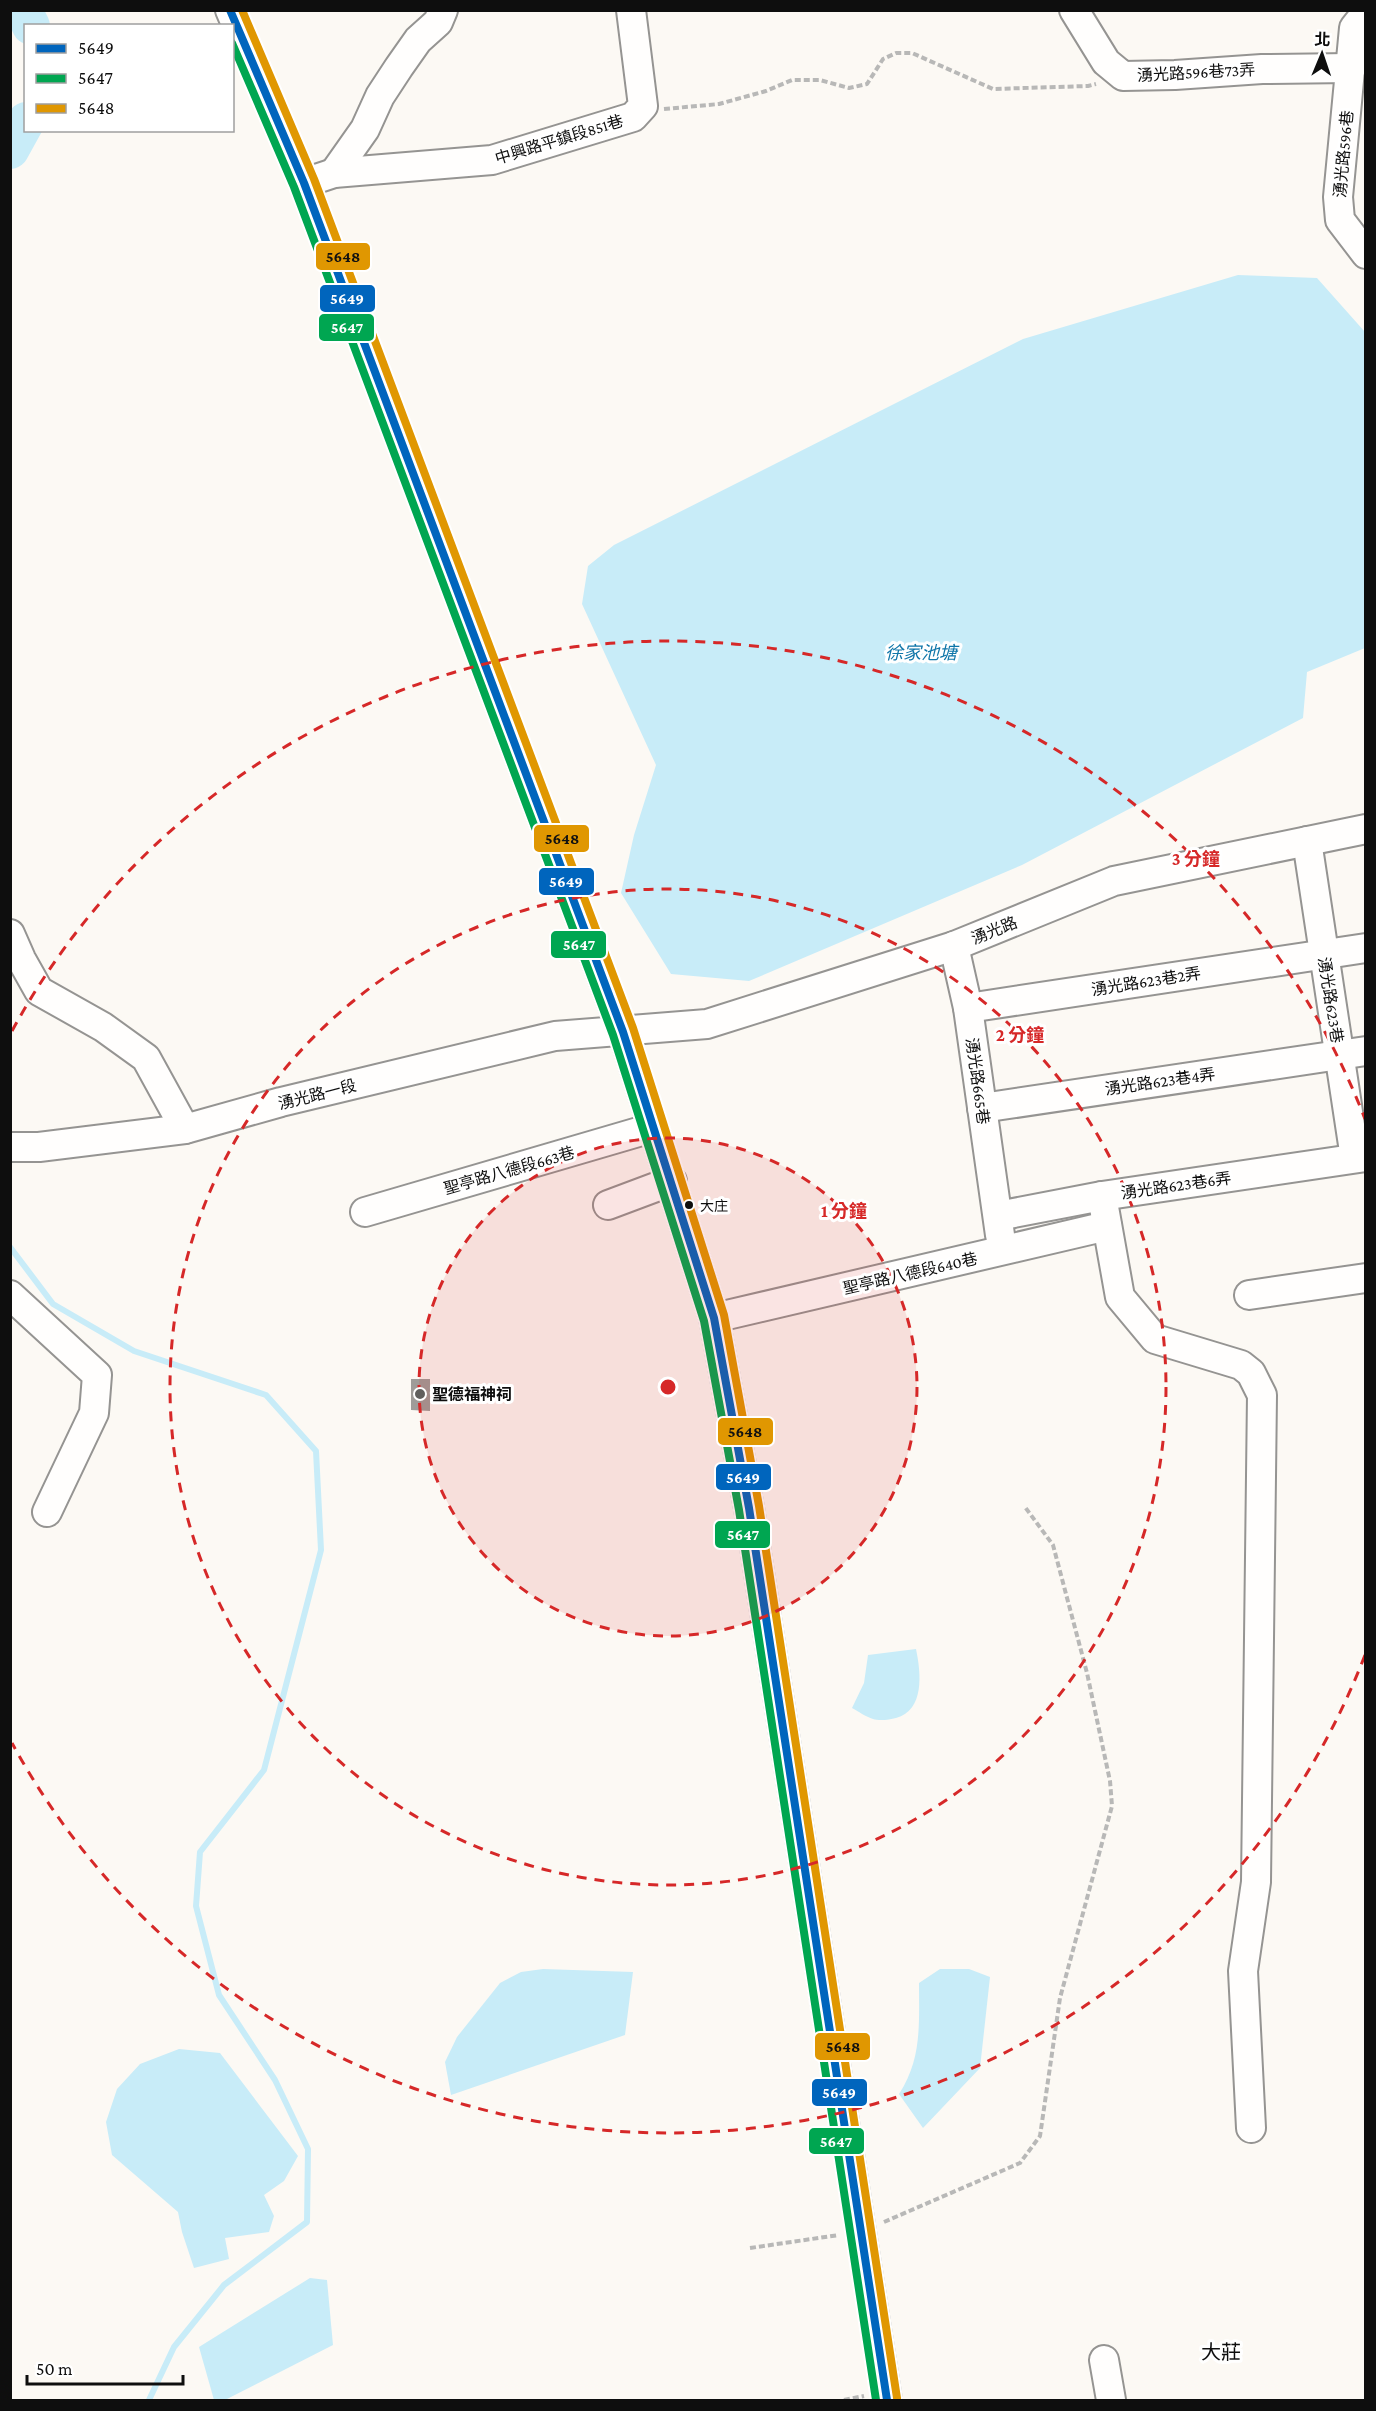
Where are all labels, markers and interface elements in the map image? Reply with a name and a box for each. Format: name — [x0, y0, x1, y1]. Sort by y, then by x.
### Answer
legend — [24, 24, 234, 132]
north arrow — [1292, 24, 1352, 84]
text: 北 — [1314, 31, 1331, 48]
text: 5649 — [78, 38, 114, 58]
street label: 湧光路596巷73弄 — [1136, 61, 1256, 84]
text: 5647 — [78, 68, 113, 88]
text: 5648 — [78, 98, 115, 118]
street label: 湧光路596巷 — [1331, 110, 1356, 198]
street label: 中興路平鎮段851巷 — [493, 112, 625, 167]
line badge: 5648 — [315, 242, 371, 271]
text: 5648 — [326, 248, 360, 265]
line badge: 5649 — [319, 284, 376, 313]
text: 5649 — [330, 290, 364, 307]
line badge: 5647 — [318, 313, 375, 342]
text: 5647 — [331, 319, 364, 336]
water label: 徐家池塘 — [885, 643, 960, 663]
line badge: 5648 — [533, 824, 590, 853]
text: 5648 — [545, 830, 579, 847]
text: 3 分鐘 — [1172, 849, 1220, 869]
line badge: 5649 — [538, 867, 595, 896]
text: 5649 — [549, 873, 583, 890]
street label: 湧光路 — [969, 914, 1020, 947]
line badge: 5647 — [550, 930, 607, 959]
text: 5647 — [563, 936, 596, 953]
street label: 湧光路623巷 — [1315, 956, 1346, 1044]
street label: 湧光路623巷2弄 — [1090, 964, 1202, 999]
text: 2 分鐘 — [996, 1025, 1044, 1045]
street label: 湧光路665巷 — [963, 1037, 992, 1126]
street label: 湧光路623巷4弄 — [1104, 1065, 1216, 1098]
street label: 湧光路一段 — [276, 1077, 358, 1112]
street label: 聖亭路八德段663巷 — [442, 1144, 577, 1197]
street label: 湧光路623巷6弄 — [1120, 1169, 1232, 1202]
place label: 大庄 — [700, 1198, 728, 1214]
marker: 大庄 — [683, 1199, 695, 1211]
text: 1 分鐘 — [821, 1201, 867, 1221]
street label: 聖亭路八德段640巷 — [841, 1250, 979, 1297]
centre of rings — [658, 1377, 678, 1397]
place label: 聖德福神祠 — [432, 1385, 512, 1403]
marker: 聖德福神祠 — [413, 1387, 427, 1401]
line badge: 5648 — [717, 1417, 774, 1446]
text: 5648 — [728, 1423, 762, 1440]
line badge: 5649 — [715, 1463, 772, 1491]
text: 5649 — [726, 1469, 760, 1486]
line badge: 5647 — [714, 1520, 771, 1549]
text: 5647 — [727, 1526, 760, 1543]
line badge: 5648 — [814, 2032, 871, 2061]
text: 5648 — [826, 2038, 860, 2055]
line badge: 5649 — [811, 2078, 868, 2107]
text: 5649 — [822, 2084, 856, 2101]
line badge: 5647 — [808, 2127, 865, 2155]
text: 5647 — [820, 2133, 853, 2150]
district label: 大莊 — [1201, 2341, 1241, 2363]
scale bar — [27, 2348, 183, 2386]
text: 50 m — [36, 2359, 73, 2379]

